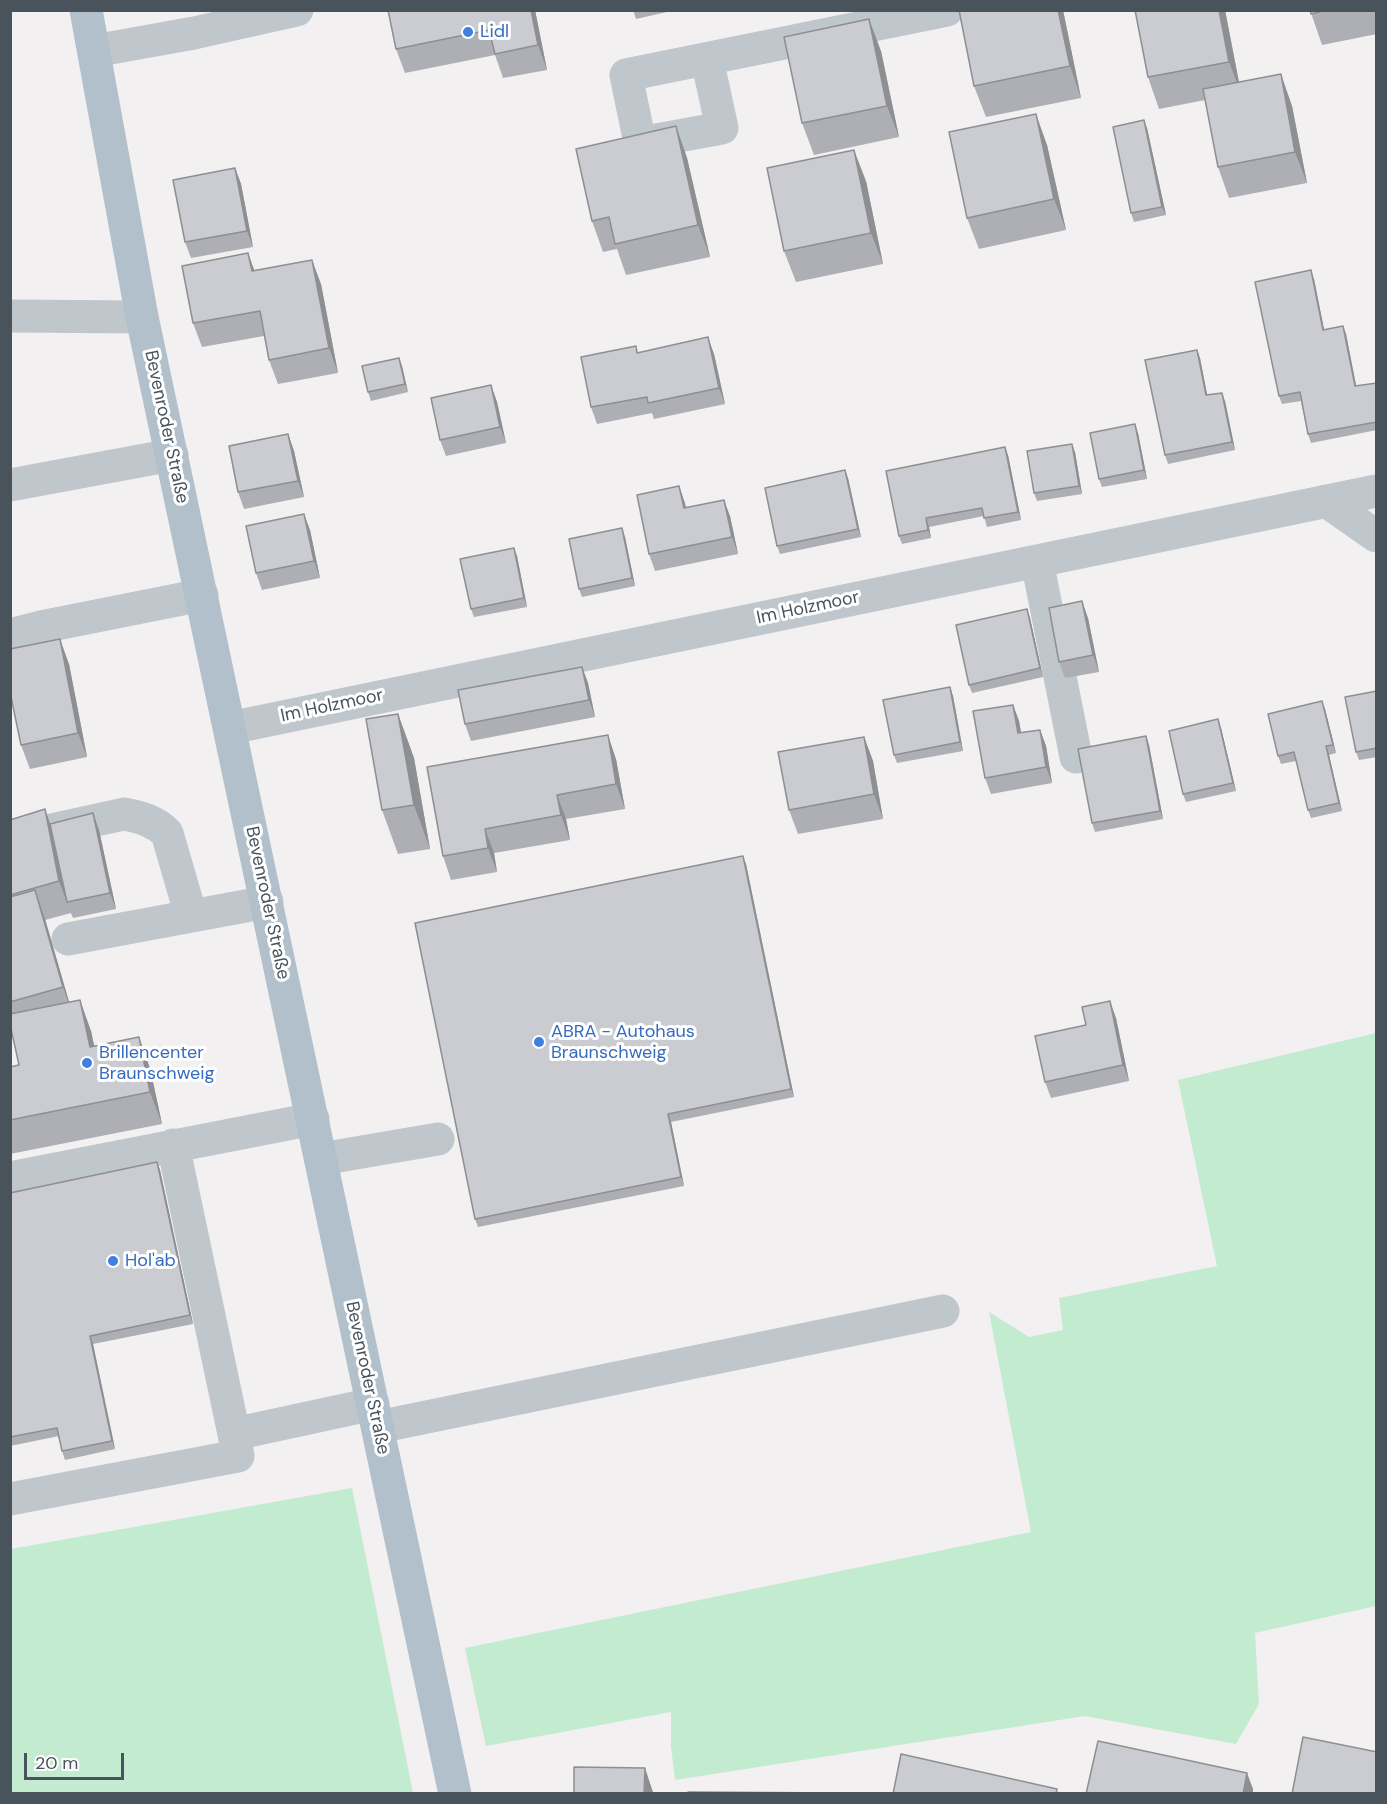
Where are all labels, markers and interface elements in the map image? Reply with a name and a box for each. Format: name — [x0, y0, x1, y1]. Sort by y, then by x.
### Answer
place label: Lidl — [480, 21, 509, 43]
marker: Lidl — [461, 25, 475, 39]
street label: Bevenroder Straße — [139, 348, 193, 506]
street label: Im Holzmoor — [755, 587, 861, 629]
street label: Im Holzmoor — [279, 685, 385, 727]
street label: Bevenroder Straße — [240, 824, 294, 982]
place label: ABRA - Autohaus Braunschweig — [551, 1021, 695, 1064]
marker: ABRA - Autohaus Braunschweig — [532, 1035, 546, 1049]
place label: Brillencenter Braunschweig — [99, 1042, 215, 1084]
marker: Brillencenter Braunschweig — [80, 1056, 94, 1070]
place label: Hol'ab — [125, 1250, 176, 1272]
marker: Hol'ab — [106, 1254, 120, 1268]
street label: Bevenroder Straße — [340, 1299, 394, 1457]
scale bar — [27, 1741, 128, 1779]
text: 20 m — [35, 1751, 78, 1775]

